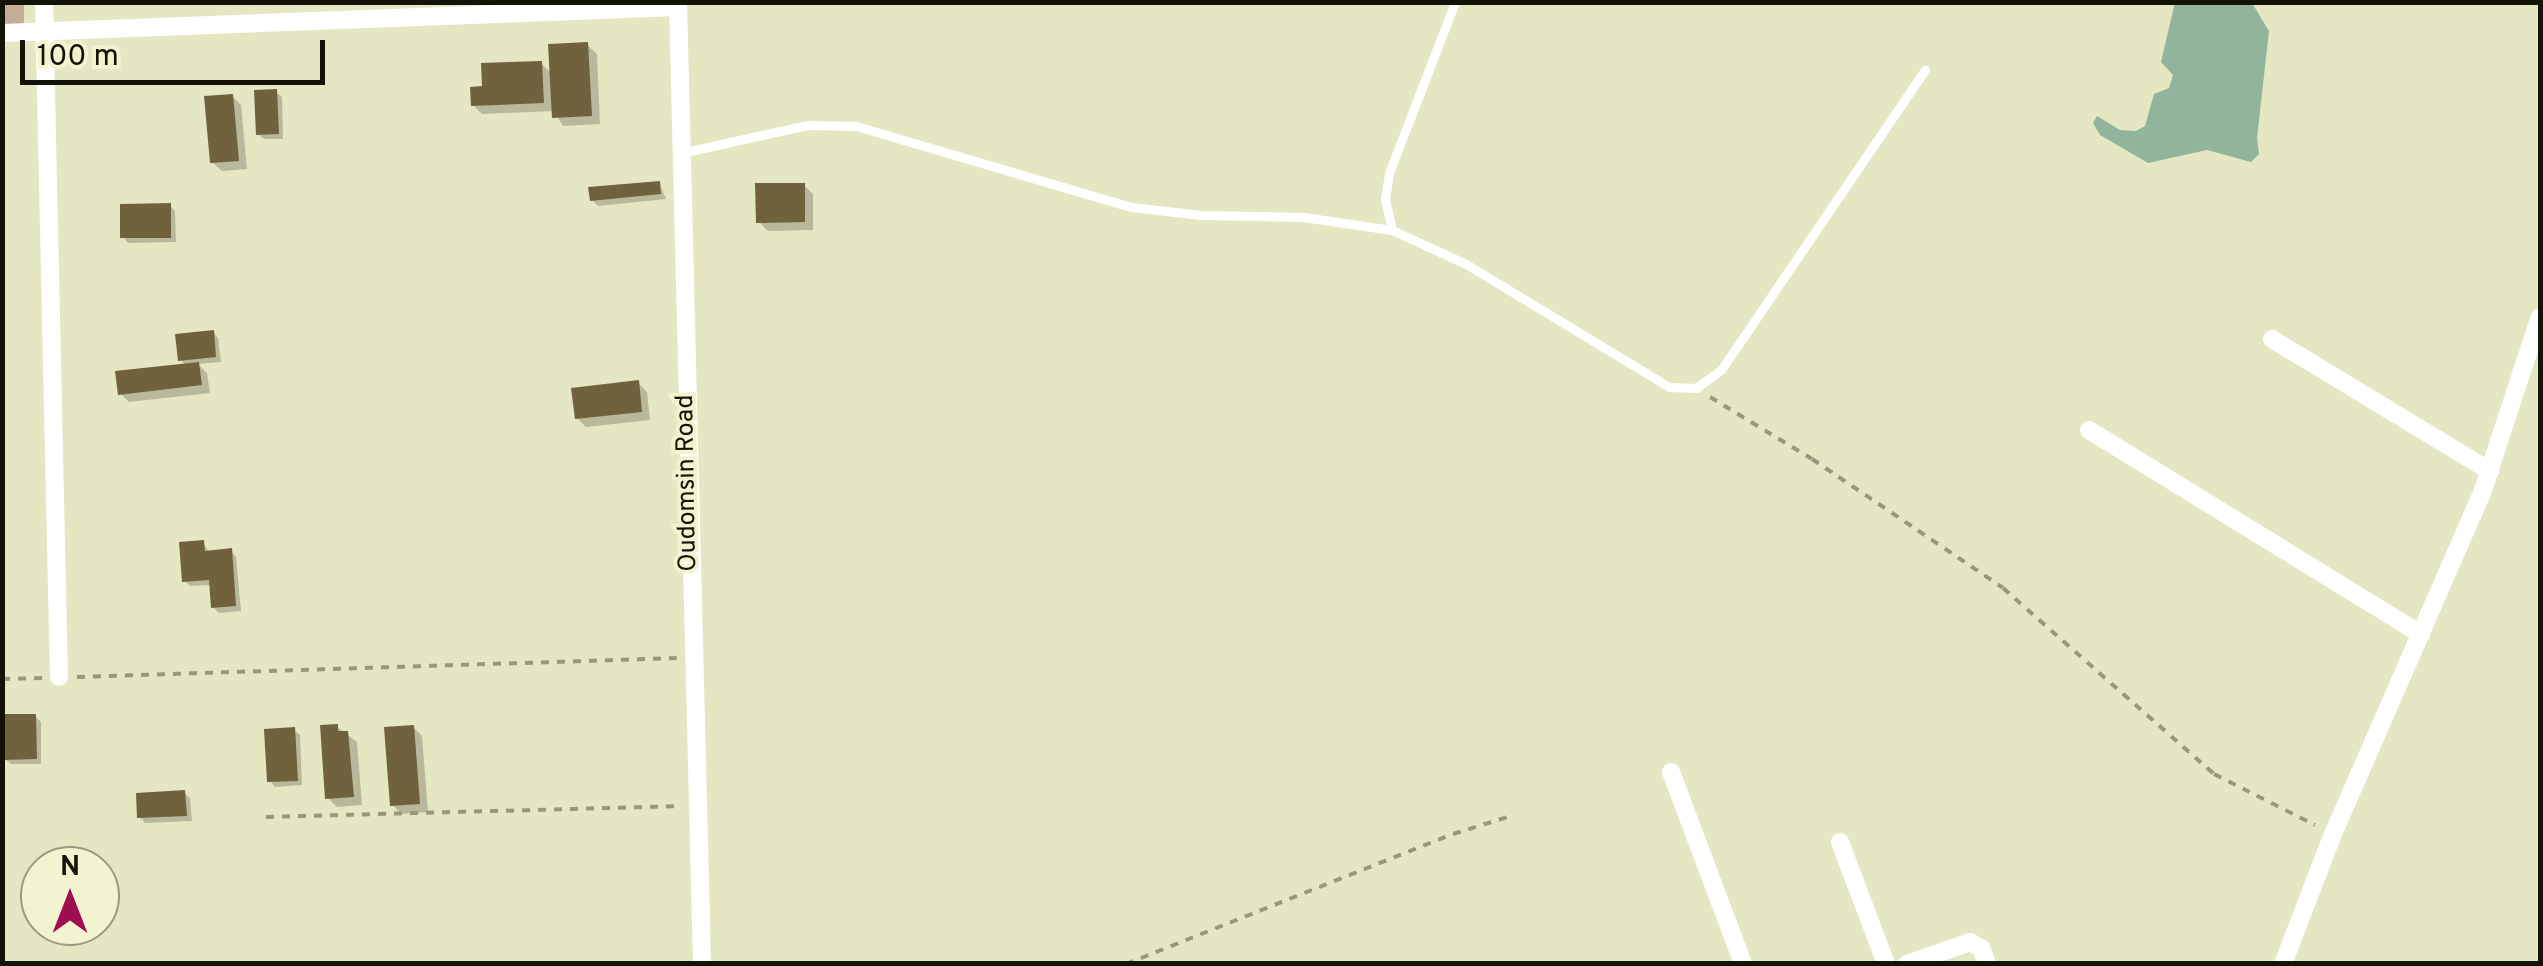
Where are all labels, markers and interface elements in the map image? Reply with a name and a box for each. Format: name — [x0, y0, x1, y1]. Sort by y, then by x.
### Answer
scale bar — [25, 20, 330, 82]
text: 100 m — [37, 39, 119, 76]
street label: Oudomsin Road — [671, 394, 705, 572]
north arrow — [20, 846, 120, 946]
text: N — [60, 850, 80, 886]

